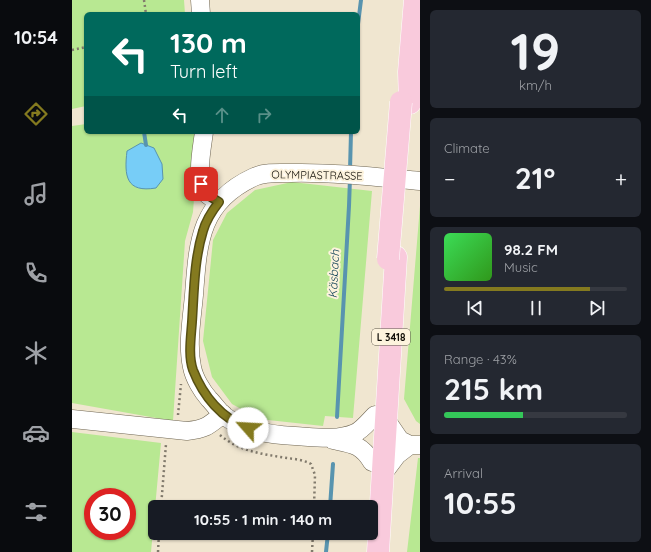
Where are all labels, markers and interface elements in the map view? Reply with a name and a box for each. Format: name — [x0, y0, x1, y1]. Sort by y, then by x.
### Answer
text: 19 — [511, 18, 560, 83]
text: 130 m — [170, 25, 247, 60]
text: 10:54 — [14, 26, 58, 49]
icon: left — [104, 28, 156, 80]
text: Turn left — [170, 60, 238, 83]
text: km/h — [519, 77, 552, 93]
icon: directions — [22, 100, 50, 128]
icon: left — [169, 104, 191, 126]
icon: ahead — [211, 104, 233, 126]
icon: right — [253, 104, 275, 126]
text: Climate — [444, 140, 490, 156]
text: 21° — [515, 159, 555, 197]
text: − — [444, 165, 455, 193]
text: + — [615, 165, 627, 193]
pin — [184, 167, 218, 201]
street label: OLYMPIASTRASSE — [271, 167, 363, 183]
icon: arrive — [190, 173, 212, 195]
icon: music — [22, 180, 50, 208]
text: 98.2 FM — [504, 240, 558, 259]
water label: Käsbach — [325, 249, 342, 299]
icon: phone — [22, 259, 50, 287]
text: Music — [504, 259, 538, 275]
icon: previous — [464, 297, 486, 319]
icon: pause — [525, 297, 547, 319]
icon: next — [586, 297, 608, 319]
road number: L 3418 — [372, 329, 410, 345]
icon: climate — [22, 339, 50, 367]
text: Range · 43% — [444, 351, 517, 367]
text: 215 km — [444, 370, 543, 408]
position arrow — [227, 407, 269, 449]
icon: car — [22, 419, 50, 447]
text: Arrival — [444, 465, 483, 481]
text: 10:55 — [444, 484, 517, 522]
speed limit sign: 30 — [84, 488, 136, 540]
icon: filters — [22, 498, 50, 526]
text: 10:55 · 1 min · 140 m — [194, 510, 332, 529]

